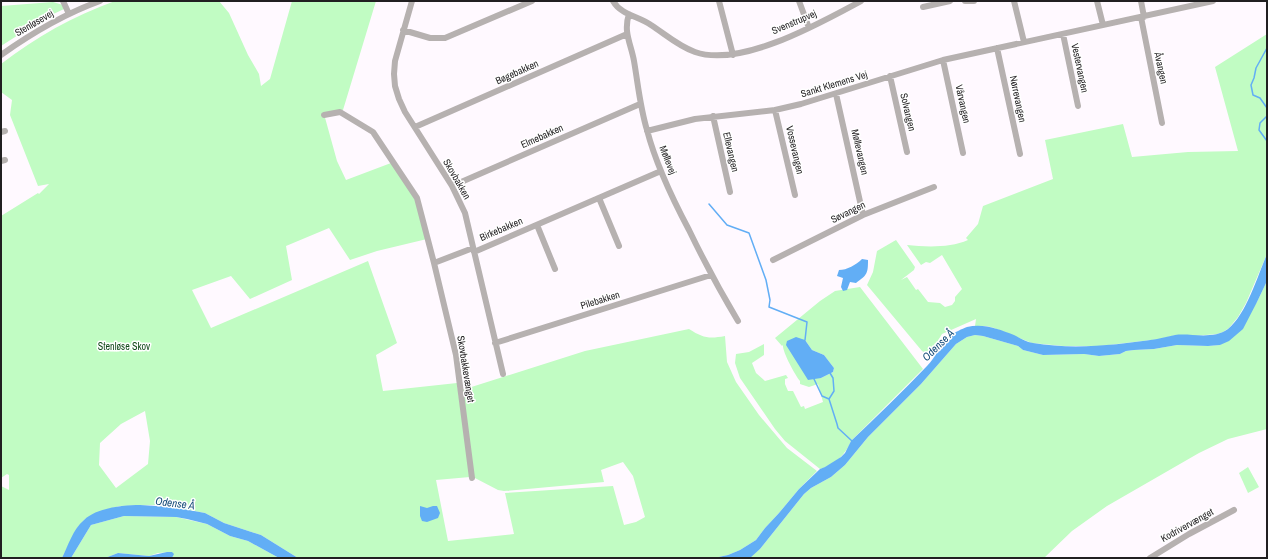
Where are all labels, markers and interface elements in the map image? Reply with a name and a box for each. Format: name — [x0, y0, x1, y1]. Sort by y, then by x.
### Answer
street label: Stenløsevej — [12, 7, 56, 39]
street label: Svenstrupvej — [770, 7, 819, 37]
street label: Vestervangen — [1068, 42, 1092, 94]
street label: Åvangen — [1151, 50, 1171, 85]
street label: Bøgebakken — [494, 57, 540, 87]
street label: Sankt Klemens Vej — [799, 68, 869, 100]
street label: Nørrevangen — [1007, 74, 1029, 124]
street label: Vårvangen — [953, 84, 973, 124]
street label: Solvangen — [897, 92, 919, 132]
street label: Elmebakken — [519, 121, 565, 151]
street label: Vossevangen — [783, 125, 807, 175]
street label: Møllevangen — [848, 128, 872, 176]
street label: Ellevangen — [720, 131, 742, 173]
street label: Møllevej — [657, 144, 680, 177]
street label: Skovbakken — [440, 156, 474, 202]
street label: Søvangen — [829, 198, 867, 226]
street label: Birkebakken — [477, 214, 525, 244]
street label: Pilebakken — [579, 288, 621, 312]
water label: Odense Å — [919, 326, 957, 364]
street label: Skovbakkevænget — [454, 335, 478, 404]
park label: Stenløse Skov — [98, 340, 151, 353]
water label: Odense Å — [155, 494, 195, 512]
street label: Kodrivervænget — [1158, 505, 1216, 545]

